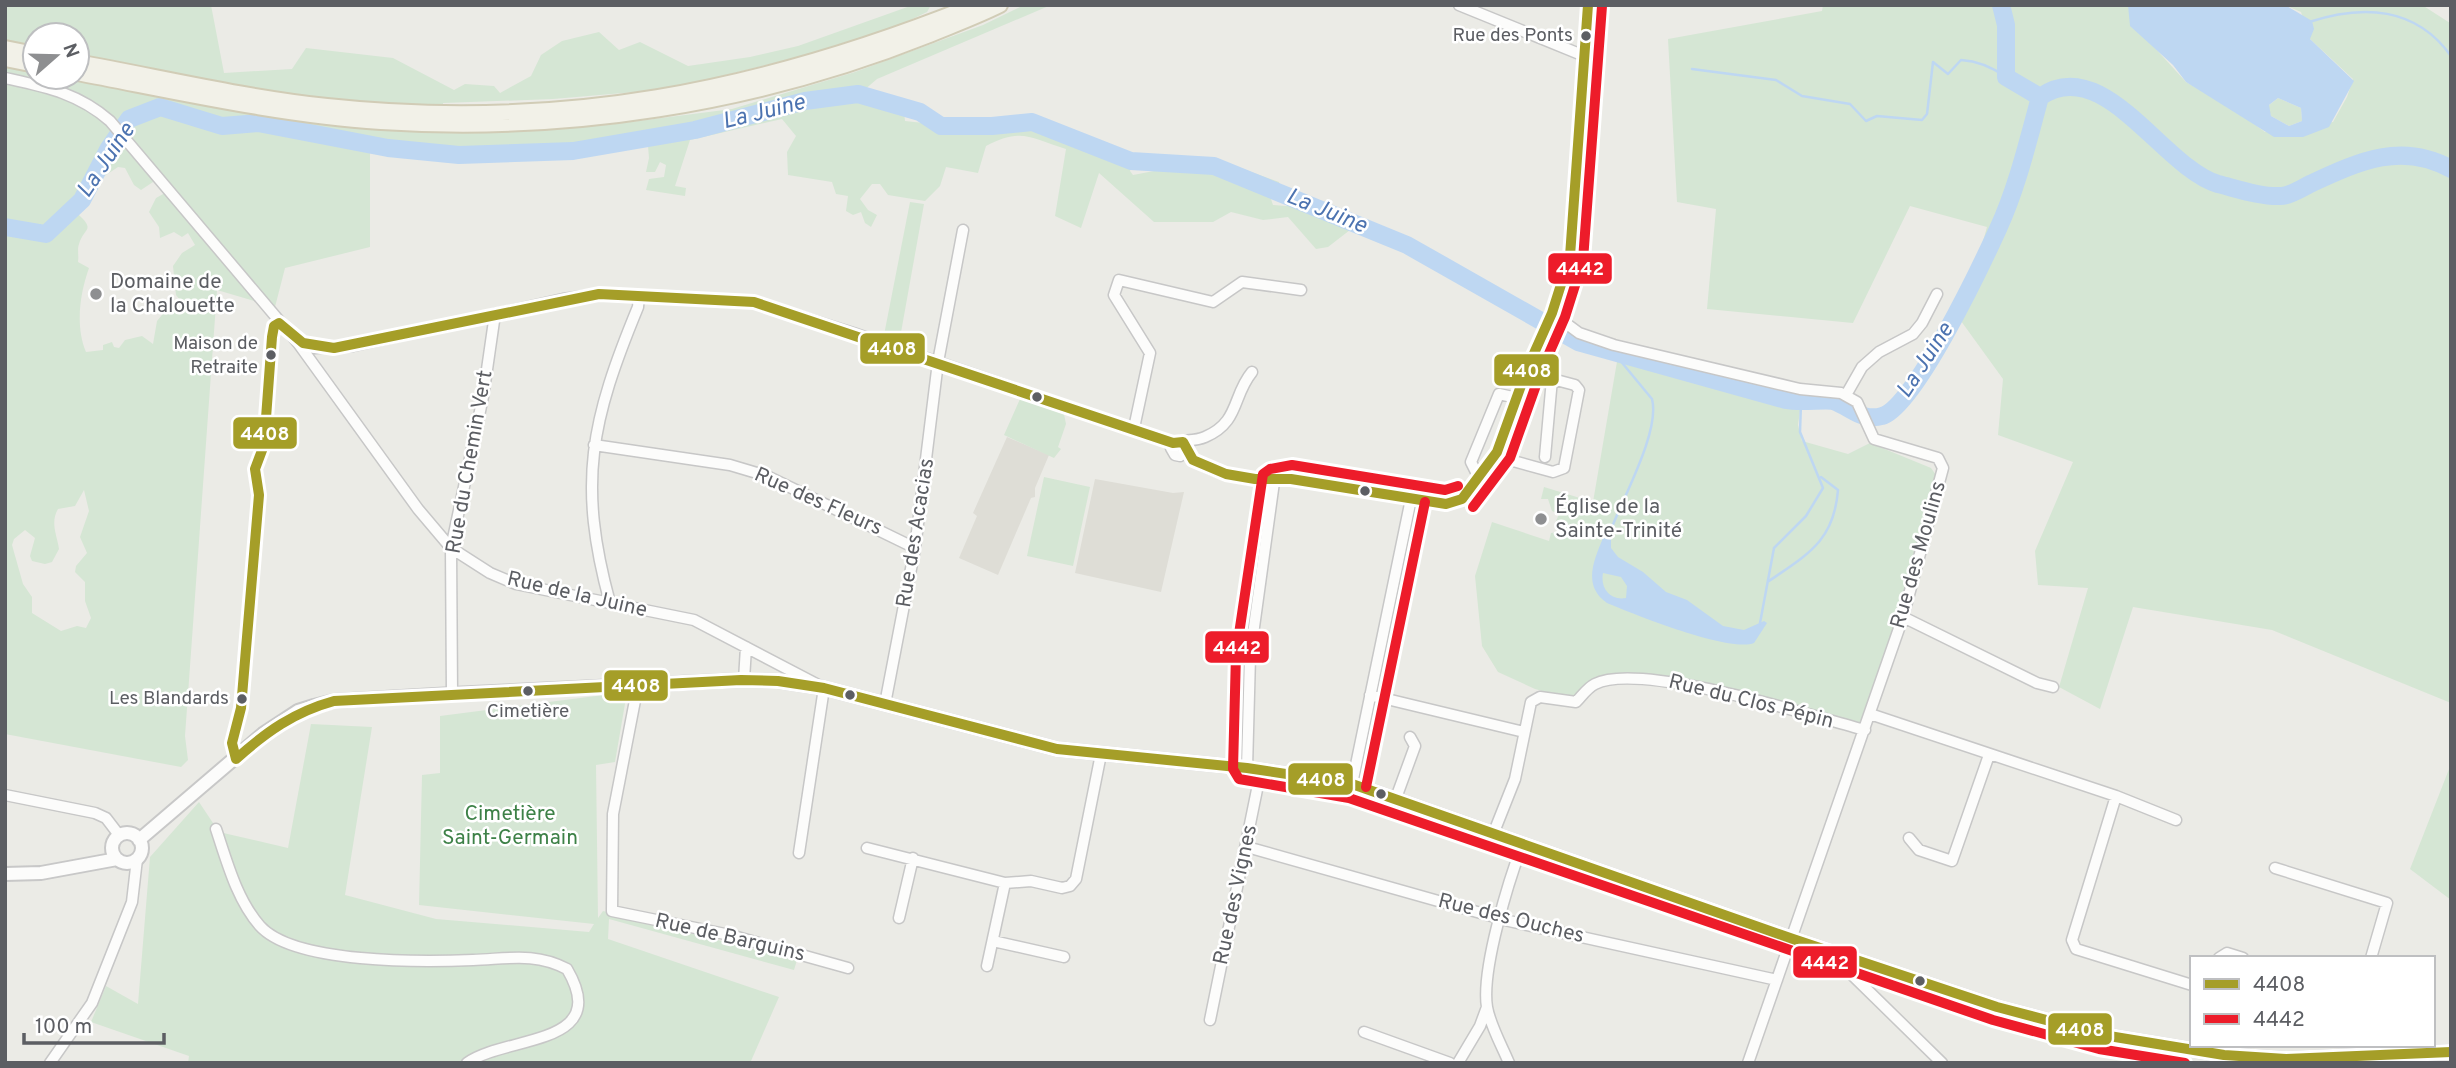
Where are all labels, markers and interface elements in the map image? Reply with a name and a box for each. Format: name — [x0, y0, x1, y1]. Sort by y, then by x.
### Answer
north arrow — [21, 21, 91, 91]
place label: Rue des Ponts — [1452, 24, 1573, 48]
marker: Rue des Ponts — [1579, 29, 1593, 43]
text: N — [56, 40, 84, 61]
water label: La Juine — [720, 88, 809, 137]
water label: La Juine — [71, 117, 143, 204]
water label: La Juine — [1282, 183, 1371, 242]
line badge: 4442 — [1547, 252, 1613, 285]
text: 4442 — [1556, 258, 1604, 282]
place label: Domaine de la Chalouette — [110, 269, 235, 320]
marker: Domaine de la Chalouette — [88, 286, 104, 302]
water label: La Juine — [1891, 317, 1962, 404]
place label: Maison de Retraite — [173, 332, 258, 380]
line badge: 4408 — [859, 332, 926, 365]
text: 4408 — [868, 338, 916, 362]
marker: Maison de Retraite — [264, 348, 278, 362]
line badge: 4408 — [1493, 353, 1560, 387]
text: 4408 — [1503, 360, 1551, 384]
street label: Rue du Chemin Vert — [441, 368, 499, 556]
unlabelled marker — [1030, 390, 1044, 404]
line badge: 4408 — [232, 416, 298, 450]
text: 4408 — [241, 423, 289, 447]
street label: Rue des Acacias — [891, 456, 941, 610]
street label: Rue des Fleurs — [750, 462, 886, 542]
street label: Rue des Moulins — [1885, 478, 1953, 632]
unlabelled marker — [1358, 484, 1372, 498]
place label: Église de la Sainte-Trinité — [1555, 493, 1682, 545]
marker: Église de la Sainte-Trinité — [1533, 511, 1549, 527]
street label: Rue de la Juine — [504, 566, 650, 624]
line badge: 4442 — [1204, 630, 1270, 664]
text: 4442 — [1213, 637, 1261, 661]
street label: Rue du Clos Pépin — [1666, 668, 1836, 736]
line badge: 4408 — [603, 669, 669, 702]
text: 4408 — [612, 675, 660, 699]
marker: Cimetière — [521, 684, 535, 698]
place label: Les Blandards — [109, 687, 229, 711]
unlabelled marker — [843, 688, 857, 702]
marker: Les Blandards — [235, 692, 249, 706]
place label: Cimetière — [487, 700, 569, 724]
line badge: 4408 — [1287, 762, 1354, 796]
text: 4408 — [1297, 769, 1345, 793]
unlabelled marker — [1374, 787, 1388, 801]
park label: Cimetière Saint-Germain — [442, 801, 578, 852]
street label: Rue des Vignes — [1208, 822, 1264, 968]
street label: Rue des Ouches — [1435, 888, 1587, 950]
street label: Rue de Barguins — [652, 908, 808, 968]
line badge: 4442 — [1792, 945, 1858, 979]
text: 4442 — [1801, 952, 1849, 976]
legend — [2190, 956, 2435, 1047]
text: 4408 — [2253, 972, 2305, 999]
unlabelled marker — [1913, 974, 1927, 988]
scale bar — [24, 1002, 164, 1046]
text: 4442 — [2253, 1007, 2305, 1034]
line badge: 4408 — [2047, 1012, 2113, 1046]
text: 100 m — [35, 1014, 92, 1041]
text: 4408 — [2056, 1019, 2104, 1043]

